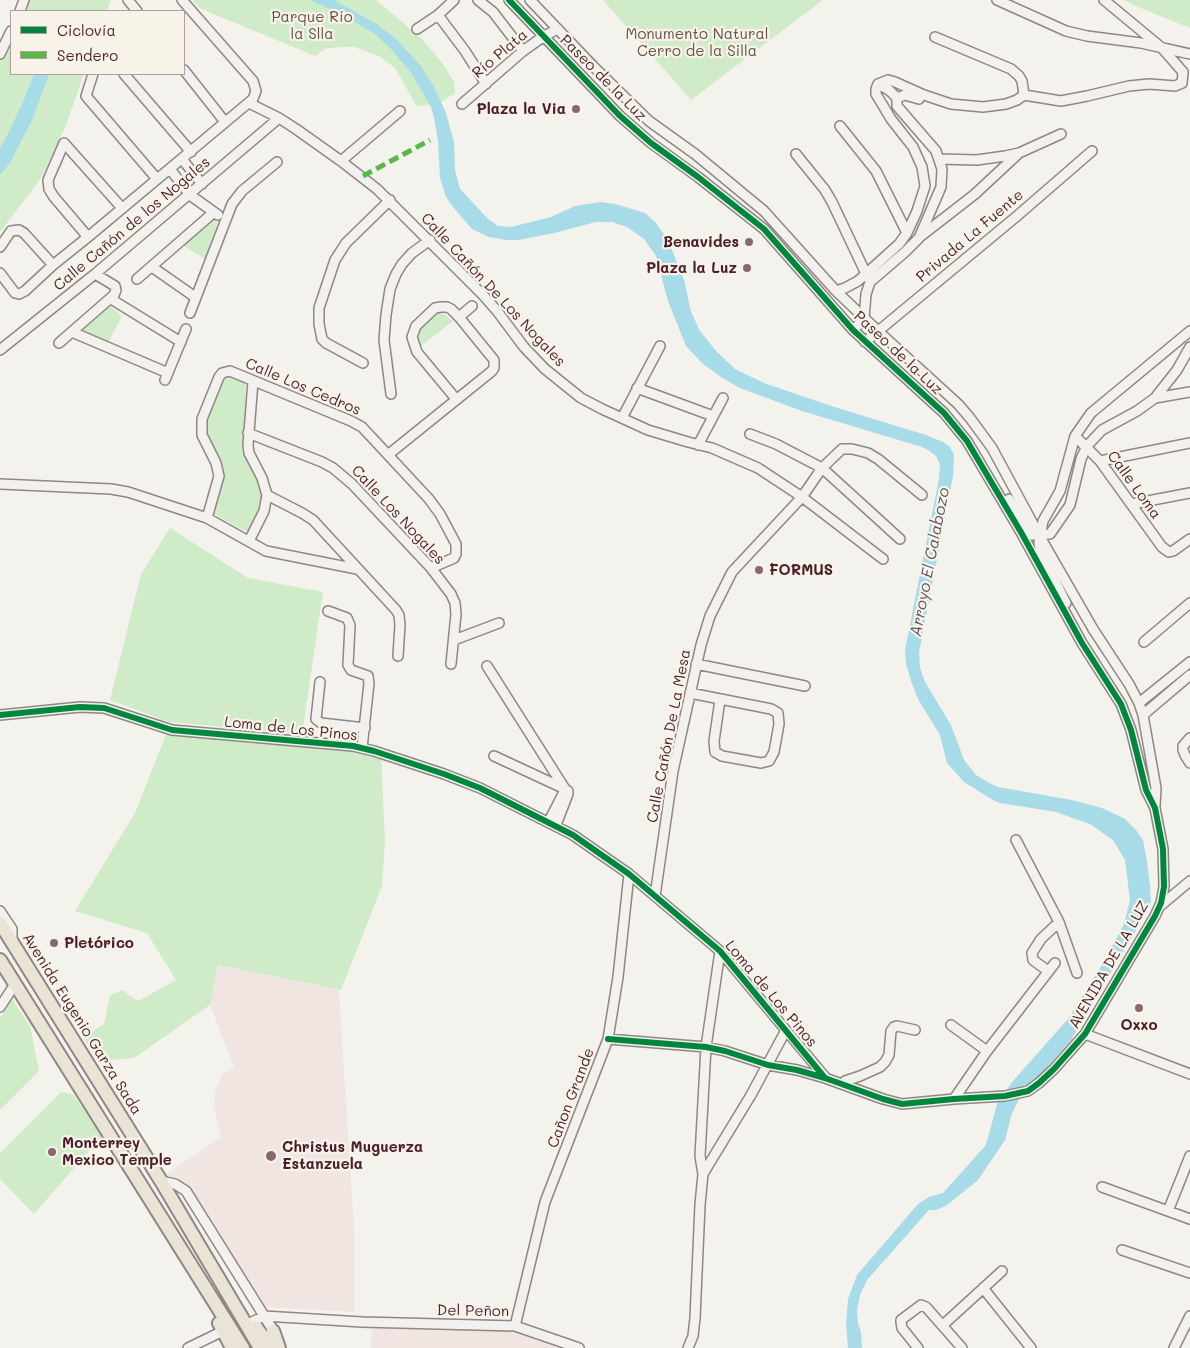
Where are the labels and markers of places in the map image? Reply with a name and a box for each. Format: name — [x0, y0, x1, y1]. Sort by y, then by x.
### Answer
place label: Plaza la Via — [477, 100, 566, 118]
marker: Plaza la Via — [570, 103, 582, 115]
place label: Benavides — [663, 233, 739, 251]
marker: Benavides — [743, 236, 755, 248]
place label: Plaza la Luz — [646, 259, 737, 277]
marker: Plaza la Luz — [741, 262, 753, 274]
place label: FORMUS — [769, 561, 833, 579]
marker: FORMUS — [753, 564, 765, 576]
place label: Pletórico — [64, 934, 134, 952]
marker: Pletórico — [48, 937, 60, 949]
marker: Oxxo — [1133, 1002, 1145, 1014]
place label: Oxxo — [1120, 1016, 1158, 1034]
place label: Monterrey Mexico Temple — [62, 1134, 172, 1169]
place label: Christus Muguerza Estanzuela — [282, 1138, 423, 1173]
marker: Monterrey Mexico Temple — [46, 1146, 58, 1158]
marker: Christus Muguerza Estanzuela — [264, 1149, 278, 1163]

